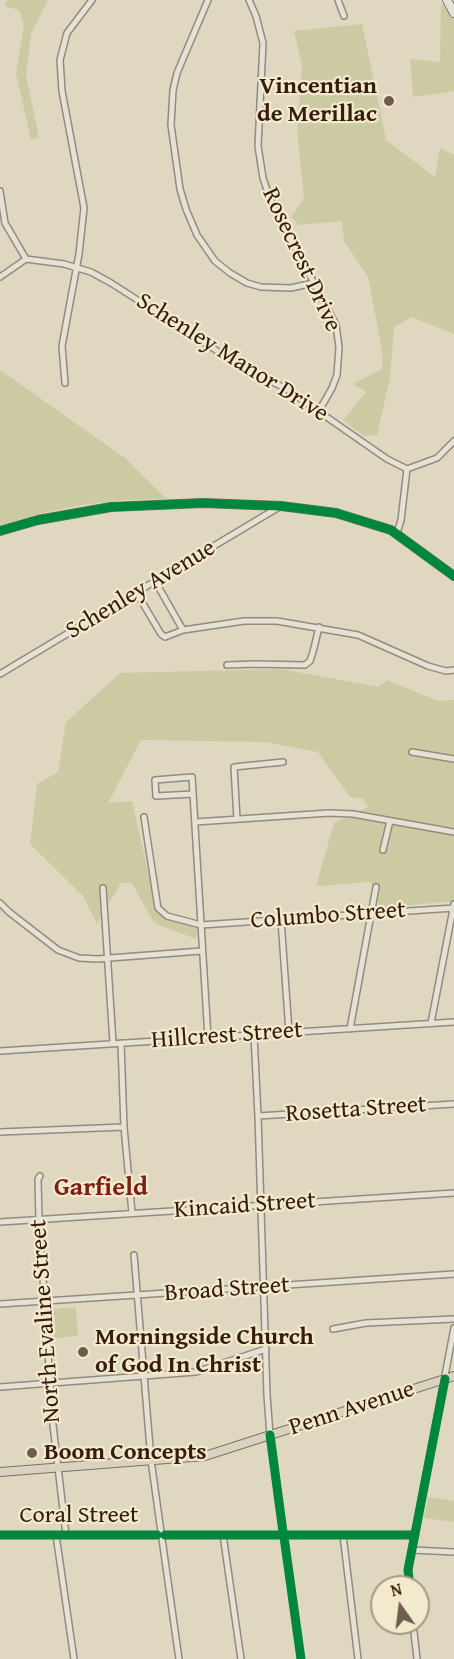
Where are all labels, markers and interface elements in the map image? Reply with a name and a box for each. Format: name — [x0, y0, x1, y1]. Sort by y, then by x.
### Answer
place label: Vincentian de Merillac — [257, 73, 377, 129]
marker: Vincentian de Merillac — [382, 94, 396, 108]
street label: Rosecrest Drive — [255, 183, 347, 337]
street label: Schenley Manor Drive — [131, 287, 333, 429]
street label: Schenley Avenue — [61, 534, 221, 646]
street label: Columbo Street — [250, 896, 406, 936]
street label: Hillcrest Street — [150, 1016, 304, 1056]
street label: Rosetta Street — [285, 1091, 427, 1129]
district label: Garfield — [54, 1172, 148, 1204]
street label: Kincaid Street — [173, 1187, 317, 1225]
street label: North Evaline Street — [25, 1218, 67, 1424]
street label: Broad Street — [163, 1271, 291, 1309]
place label: Morningside Church of God In Christ — [95, 1324, 314, 1380]
marker: Morningside Church of God In Christ — [76, 1345, 90, 1359]
street label: Penn Avenue — [286, 1375, 418, 1443]
place label: Boom Concepts — [44, 1439, 207, 1467]
marker: Boom Concepts — [25, 1446, 39, 1460]
street label: Coral Street — [19, 1502, 139, 1530]
north arrow — [370, 1575, 430, 1635]
text: N — [388, 1577, 404, 1602]

